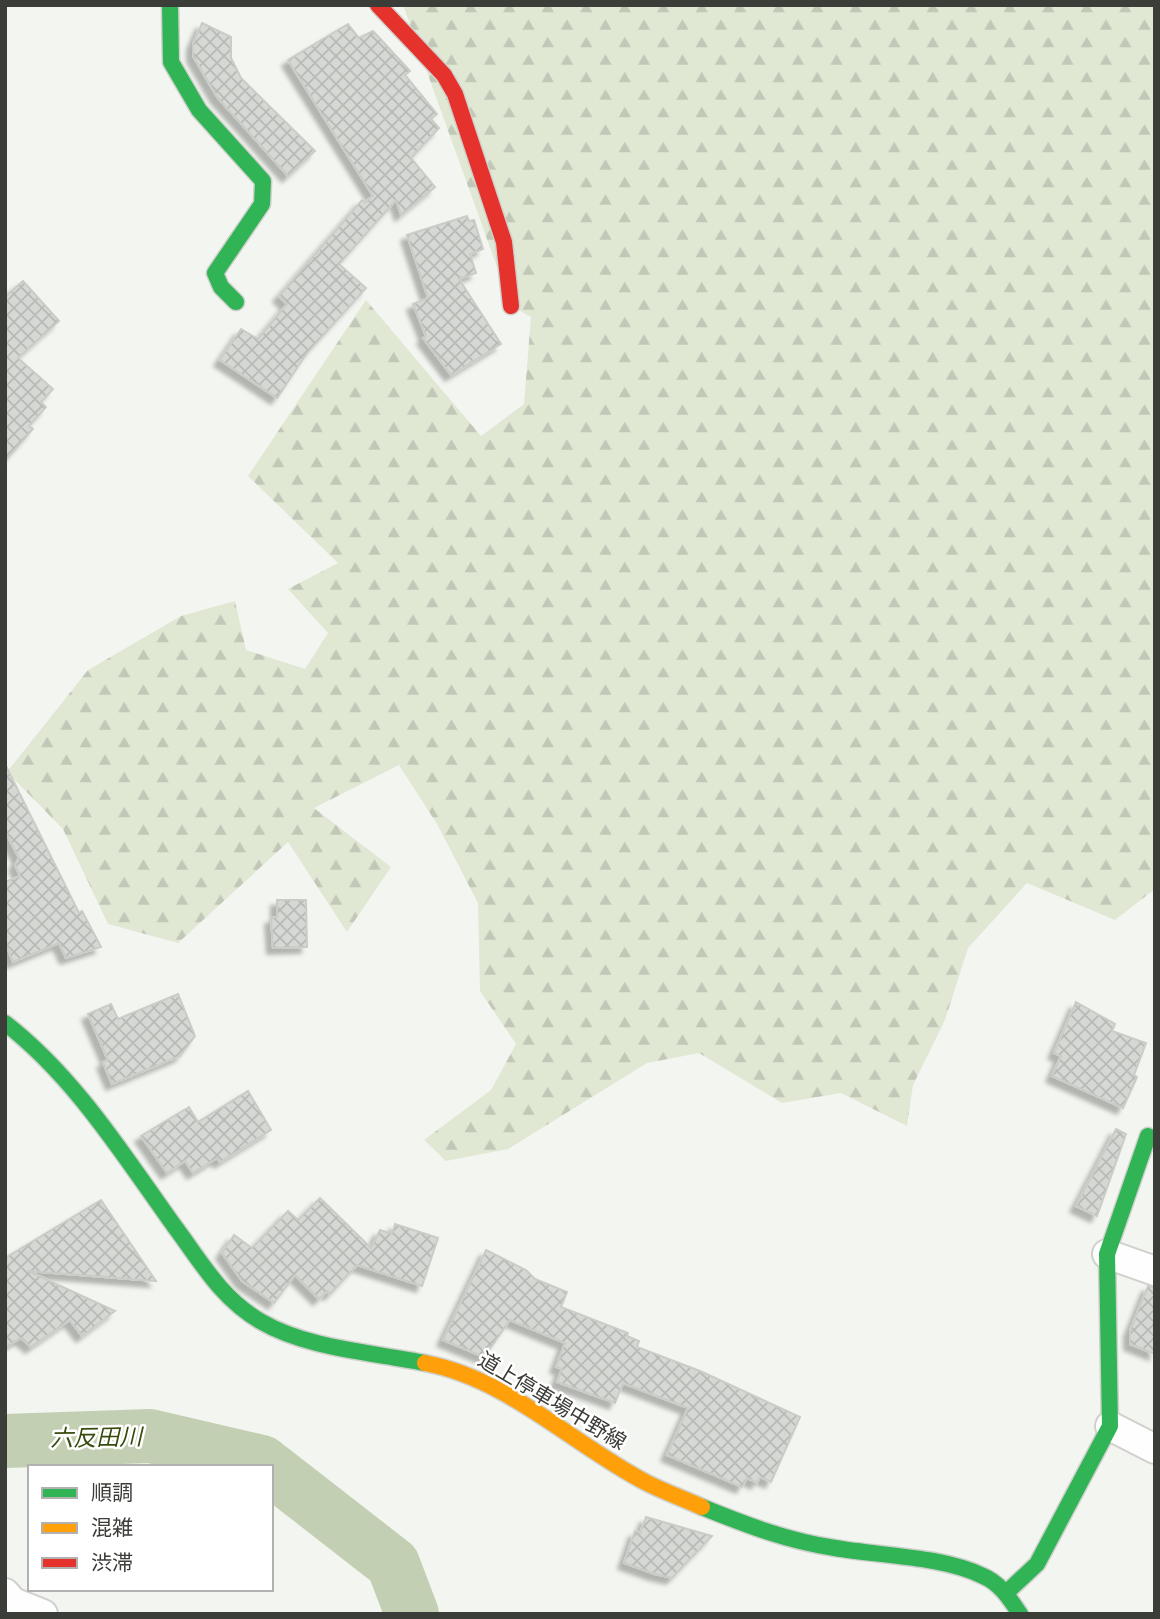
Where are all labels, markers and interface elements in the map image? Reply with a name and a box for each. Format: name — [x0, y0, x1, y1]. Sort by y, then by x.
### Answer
street label: 道上停車場中野線 — [474, 1347, 630, 1455]
water label: 六反田川 — [50, 1424, 145, 1452]
legend — [28, 1465, 273, 1591]
text: 順調 — [91, 1481, 133, 1505]
text: 混雑 — [91, 1516, 133, 1540]
text: 渋滞 — [91, 1551, 133, 1575]

